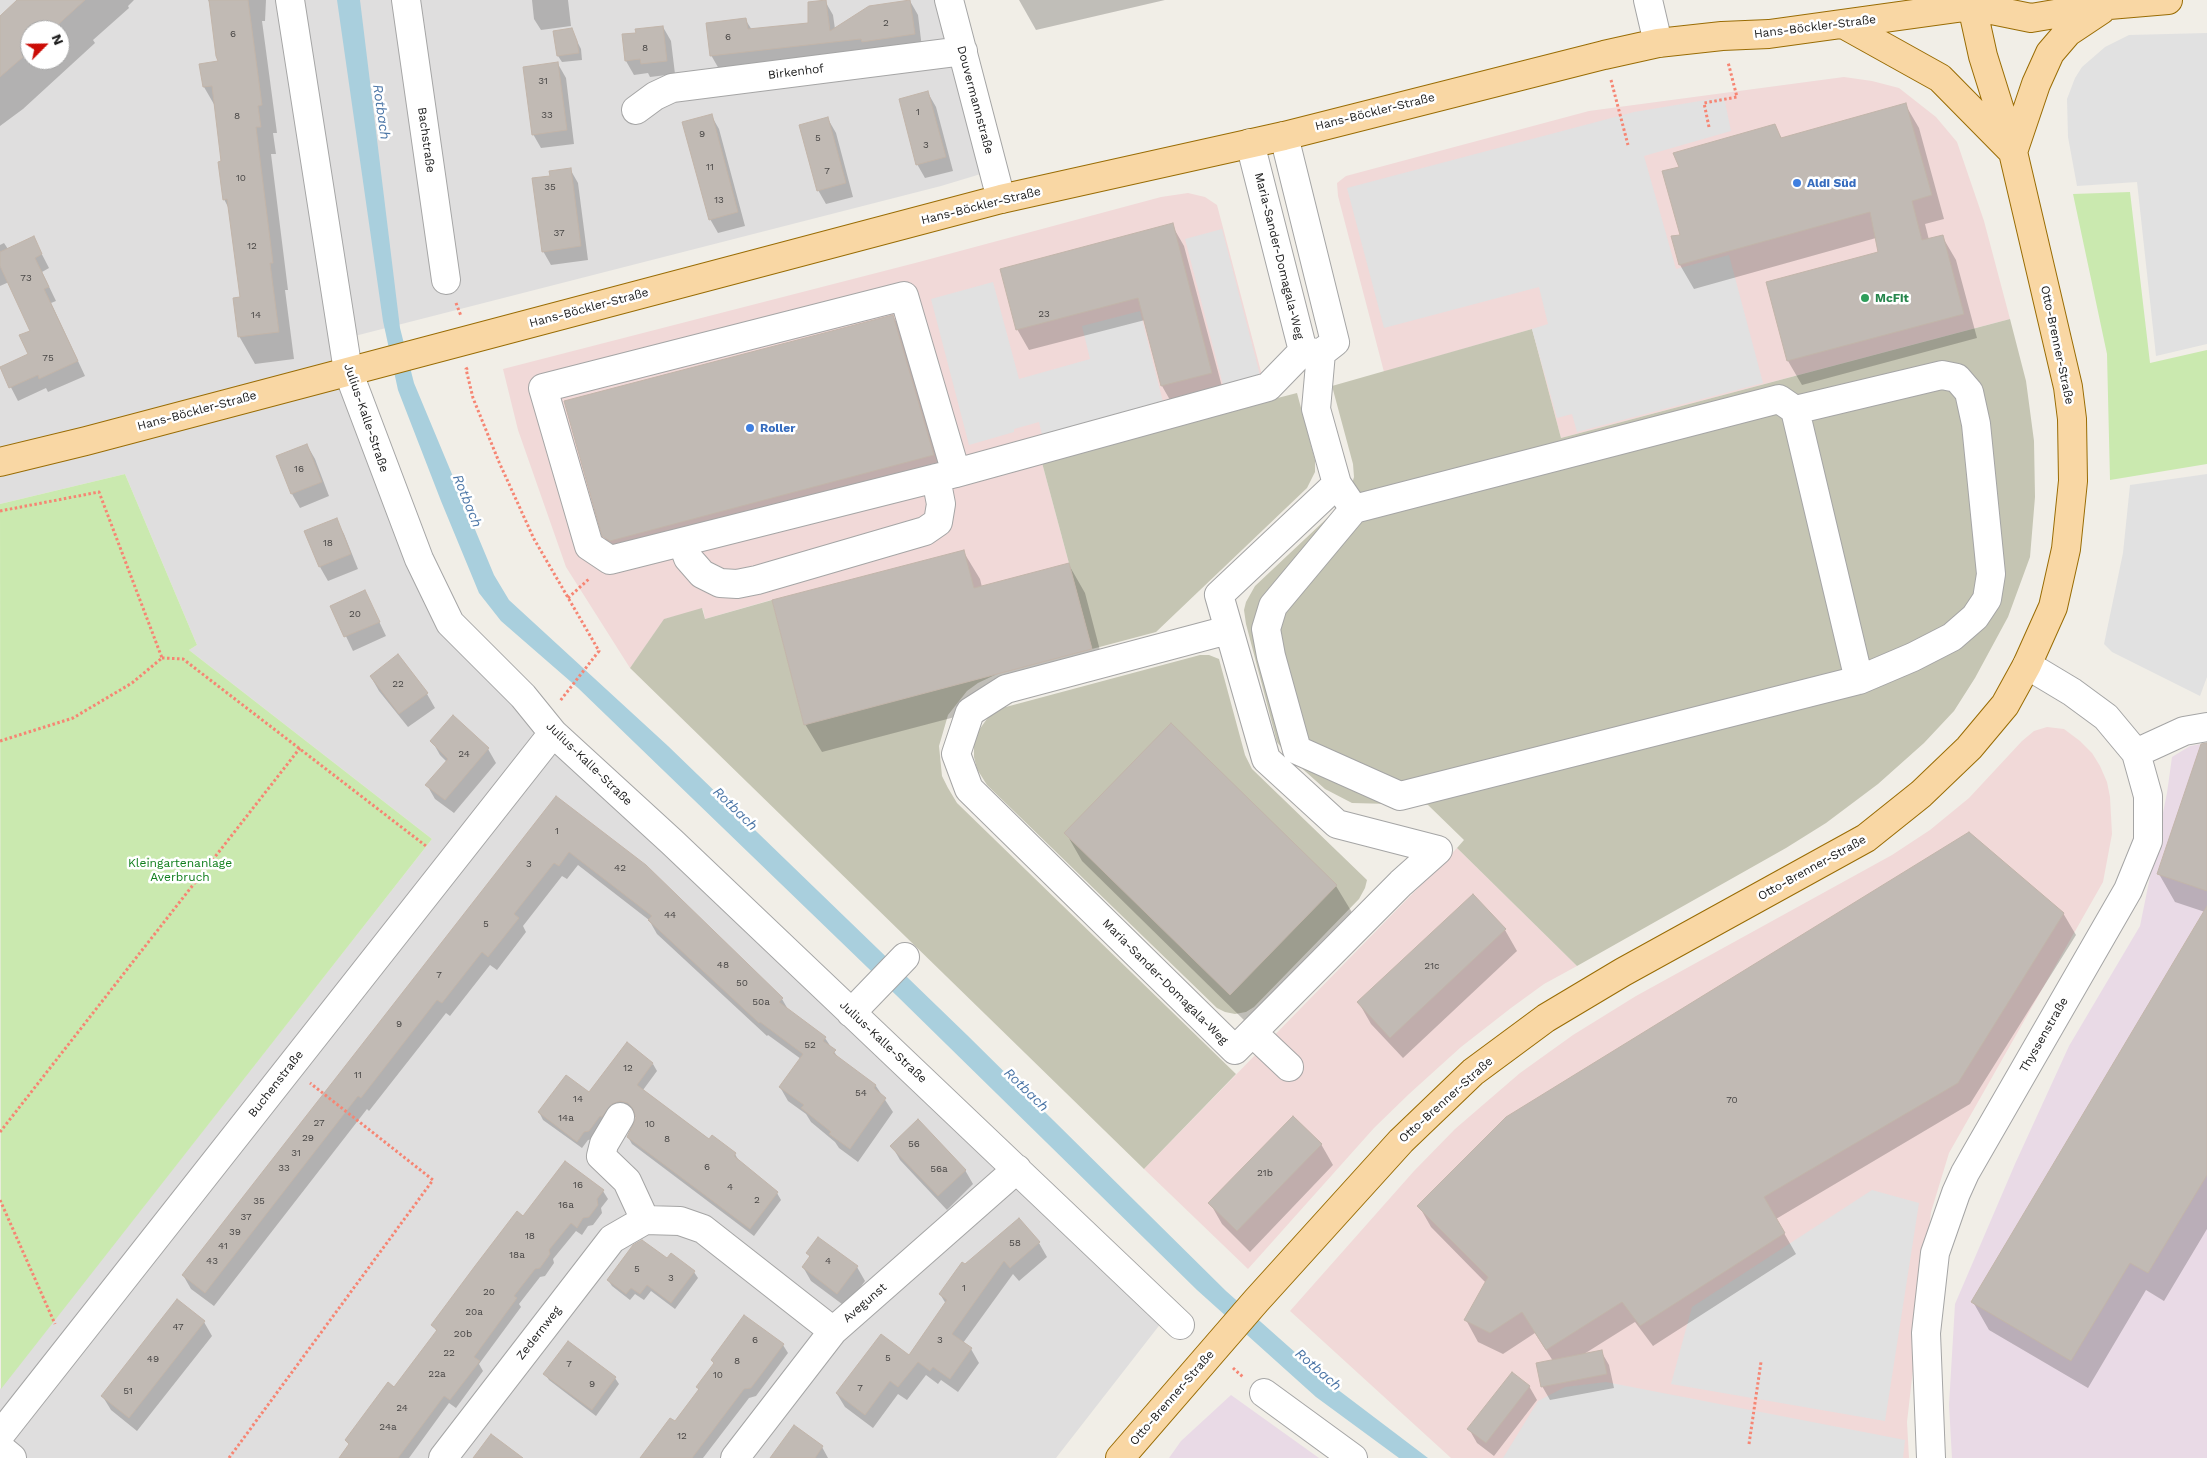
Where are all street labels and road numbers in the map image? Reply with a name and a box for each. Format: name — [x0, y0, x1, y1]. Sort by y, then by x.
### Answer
street label: Hans-Böckler-Straße — [1753, 12, 1877, 42]
street label: Douvermannstraße — [954, 44, 996, 156]
street label: Birkenhof — [767, 61, 825, 83]
street label: Hans-Böckler-Straße — [1314, 90, 1436, 134]
street label: Bachstraße — [414, 106, 438, 174]
street label: Maria-Sander-Domagala-Weg — [1251, 171, 1307, 341]
street label: Hans-Böckler-Straße — [920, 184, 1042, 228]
street label: Otto-Brenner-Straße — [2037, 284, 2077, 406]
street label: Hans-Böckler-Straße — [528, 285, 650, 331]
street label: Julius-Kalle-Straße — [341, 362, 391, 474]
street label: Hans-Böckler-Straße — [136, 388, 258, 434]
street label: Julius-Kalle-Straße — [543, 719, 635, 809]
street label: Otto-Brenner-Straße — [1755, 832, 1869, 904]
street label: Maria-Sander-Domagala-Weg — [1099, 916, 1231, 1048]
street label: Thyssenstraße — [2017, 995, 2071, 1075]
street label: Julius-Kalle-Straße — [836, 998, 930, 1086]
street label: Buchenstraße — [245, 1048, 307, 1120]
street label: Otto-Brenner-Straße — [1396, 1054, 1496, 1146]
street label: Avegunst — [840, 1280, 890, 1326]
street label: Zedernweg — [514, 1303, 564, 1363]
street label: Otto-Brenner-Straße — [1127, 1348, 1217, 1448]

